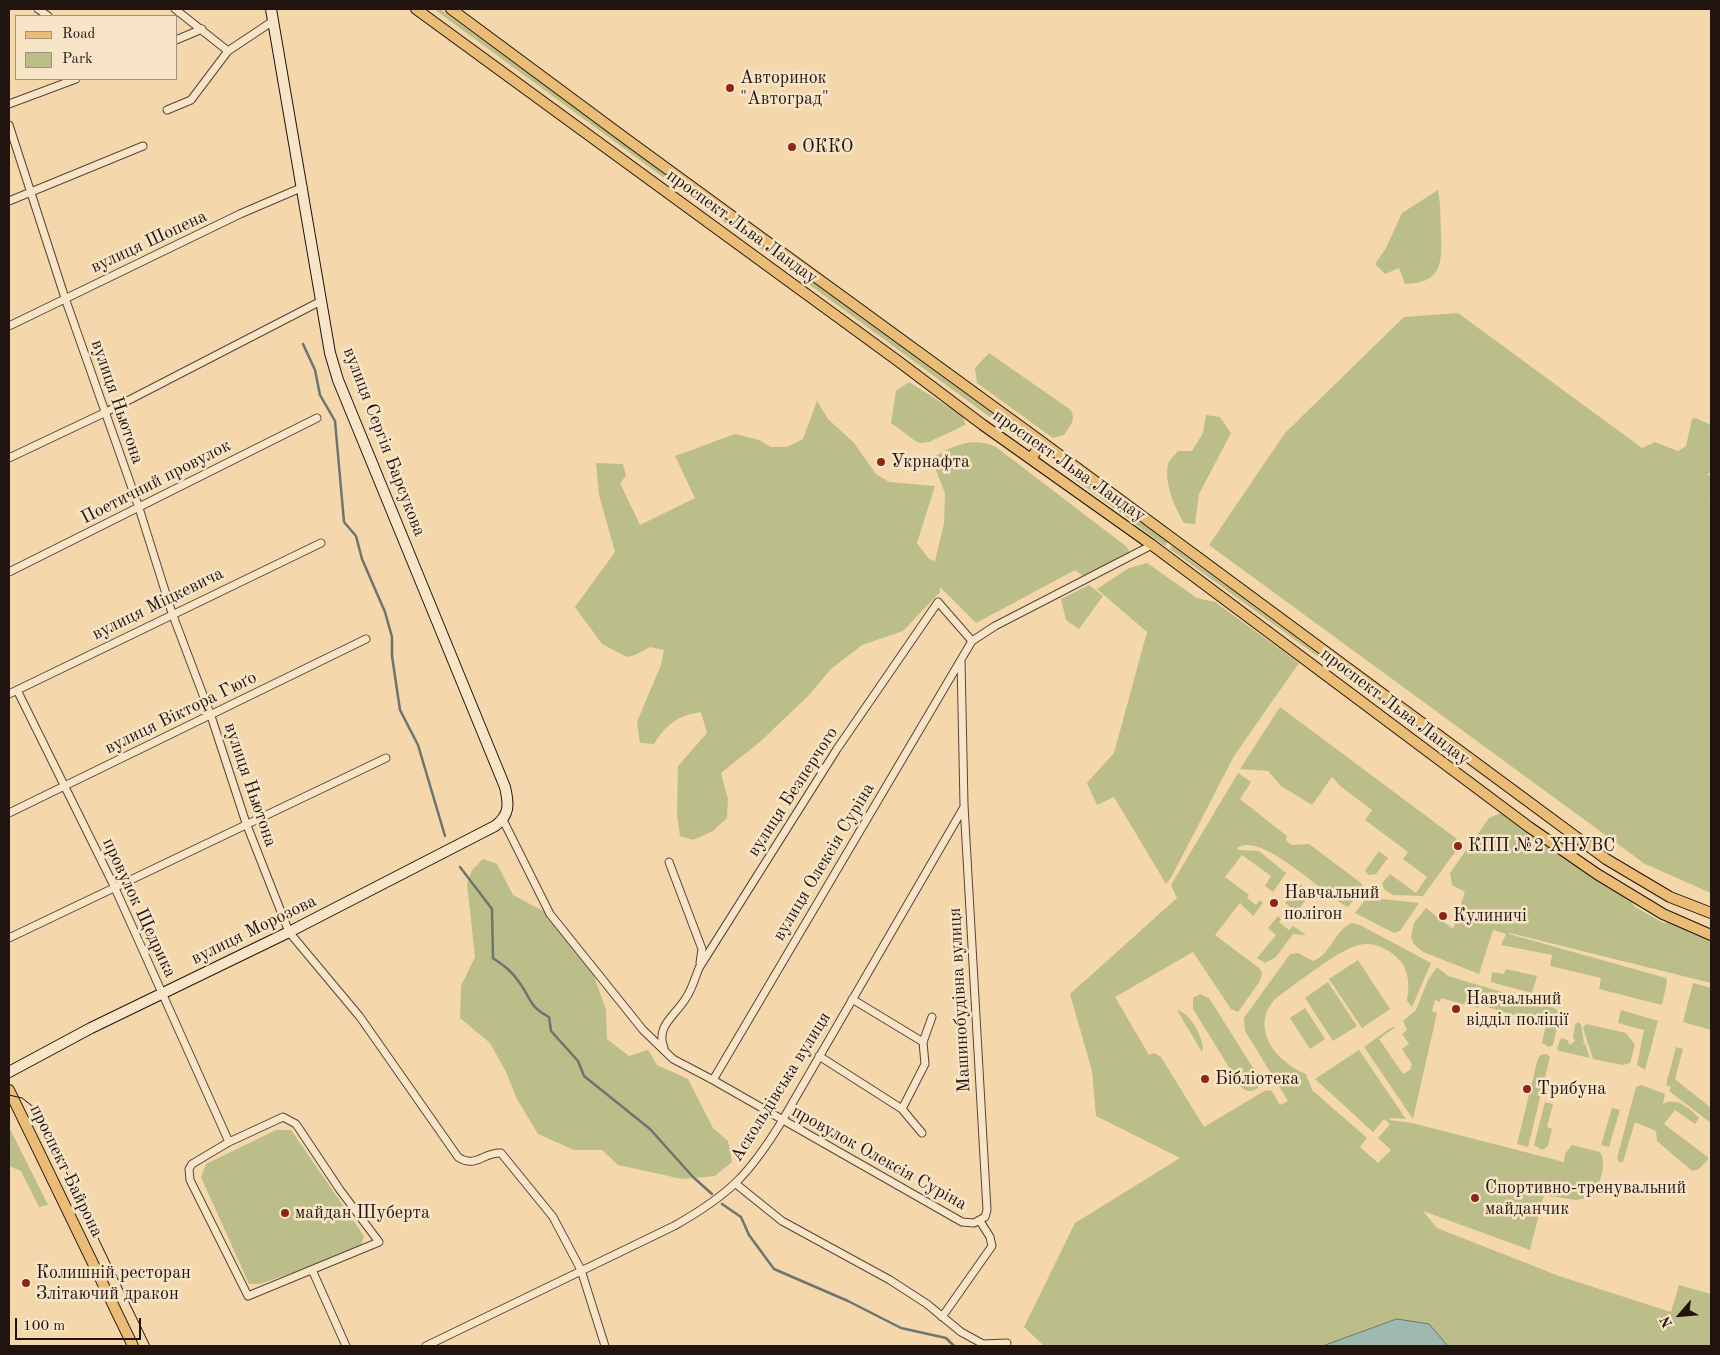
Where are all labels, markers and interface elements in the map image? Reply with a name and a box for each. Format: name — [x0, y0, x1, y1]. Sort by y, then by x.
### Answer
legend — [15, 15, 178, 80]
text: Road — [62, 27, 95, 42]
text: Park — [62, 52, 93, 67]
place label: Авторинок "Автоград" — [740, 67, 829, 110]
marker: Авторинок "Автоград" — [724, 82, 736, 94]
place label: ОККО — [802, 136, 853, 158]
marker: ОККО — [786, 141, 798, 153]
street label: проспект Льва Ландау — [662, 165, 822, 289]
street label: вулиця Шопена — [87, 206, 211, 278]
street label: вулиця Ньютона — [86, 337, 148, 467]
street label: вулиця Сергія Барсукова — [338, 344, 430, 540]
street label: проспект Льва Ландау — [988, 405, 1150, 527]
street label: Поетичний провулок — [78, 435, 234, 529]
place label: Укрнафта — [891, 451, 970, 473]
marker: Укрнафта — [875, 456, 887, 468]
street label: вулиця Міцкевича — [89, 563, 227, 645]
street label: проспект Льва Ландау — [1316, 644, 1474, 770]
street label: вулиця Віктора Гюґо — [101, 667, 261, 759]
street label: вулиця Ньютона — [219, 720, 281, 850]
street label: вулиця Безперчого — [743, 723, 843, 861]
street label: вулиця Олексія Суріна — [768, 779, 880, 945]
street label: провулок Щедрика — [97, 835, 181, 981]
place label: КПП №2 ХНУВС — [1468, 835, 1615, 857]
marker: КПП №2 ХНУВС — [1452, 840, 1464, 852]
place label: Навчальний полігон — [1284, 882, 1379, 924]
street label: вулиця Морозова — [188, 890, 320, 970]
marker: Навчальний полігон — [1268, 897, 1280, 909]
place label: Кулиничі — [1453, 905, 1527, 927]
street label: Машинобудівна вулиця — [944, 907, 976, 1093]
marker: Кулиничі — [1437, 910, 1449, 922]
place label: Навчальний відділ поліції — [1466, 988, 1569, 1030]
marker: Навчальний відділ поліції — [1450, 1003, 1462, 1015]
street label: Аскольдівська вулиця — [726, 1008, 836, 1166]
place label: Бібліотека — [1215, 1068, 1299, 1090]
marker: Бібліотека — [1199, 1073, 1211, 1085]
place label: Трибуна — [1537, 1078, 1606, 1100]
marker: Трибуна — [1521, 1083, 1533, 1095]
street label: проспект Байрона — [25, 1101, 107, 1241]
street label: провулок Олексія Суріна — [787, 1101, 971, 1215]
place label: Спортивно-тренувальний майданчик — [1485, 1177, 1686, 1220]
marker: Спортивно-тренувальний майданчик — [1469, 1192, 1481, 1204]
place label: майдан Шуберта — [295, 1202, 430, 1224]
marker: майдан Шуберта — [279, 1207, 291, 1219]
place label: Колишній ресторан Злітаючий дракон — [36, 1262, 191, 1304]
marker: Колишній ресторан Злітаючий дракон — [20, 1277, 32, 1289]
north arrow — [1655, 1290, 1705, 1340]
scale bar — [18, 1308, 144, 1340]
text: N — [1658, 1314, 1675, 1330]
text: 100 m — [23, 1319, 65, 1334]

